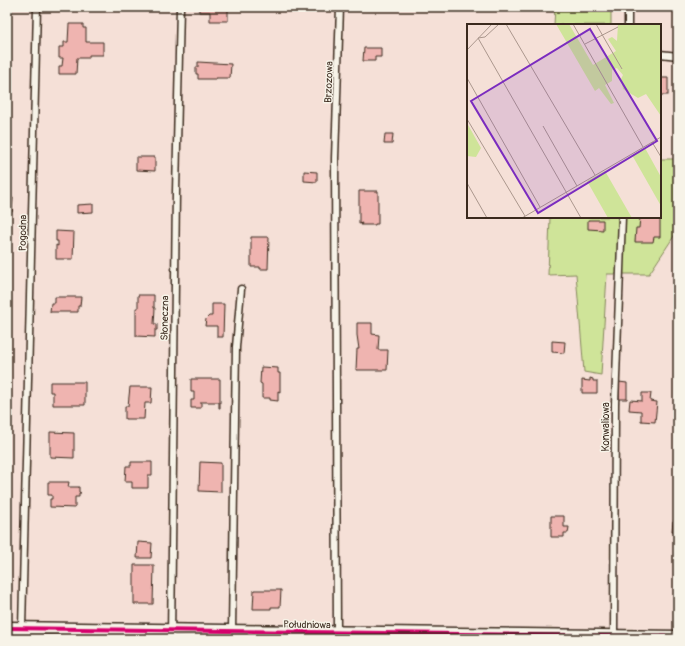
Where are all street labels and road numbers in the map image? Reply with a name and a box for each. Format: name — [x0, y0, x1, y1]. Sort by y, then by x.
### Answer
street label: Brzozowa — [322, 61, 336, 103]
street label: Pogodna — [17, 214, 29, 251]
street label: Słoneczna — [159, 295, 171, 341]
street label: Konwaliowa — [600, 402, 612, 452]
street label: Południowa — [283, 619, 331, 631]

